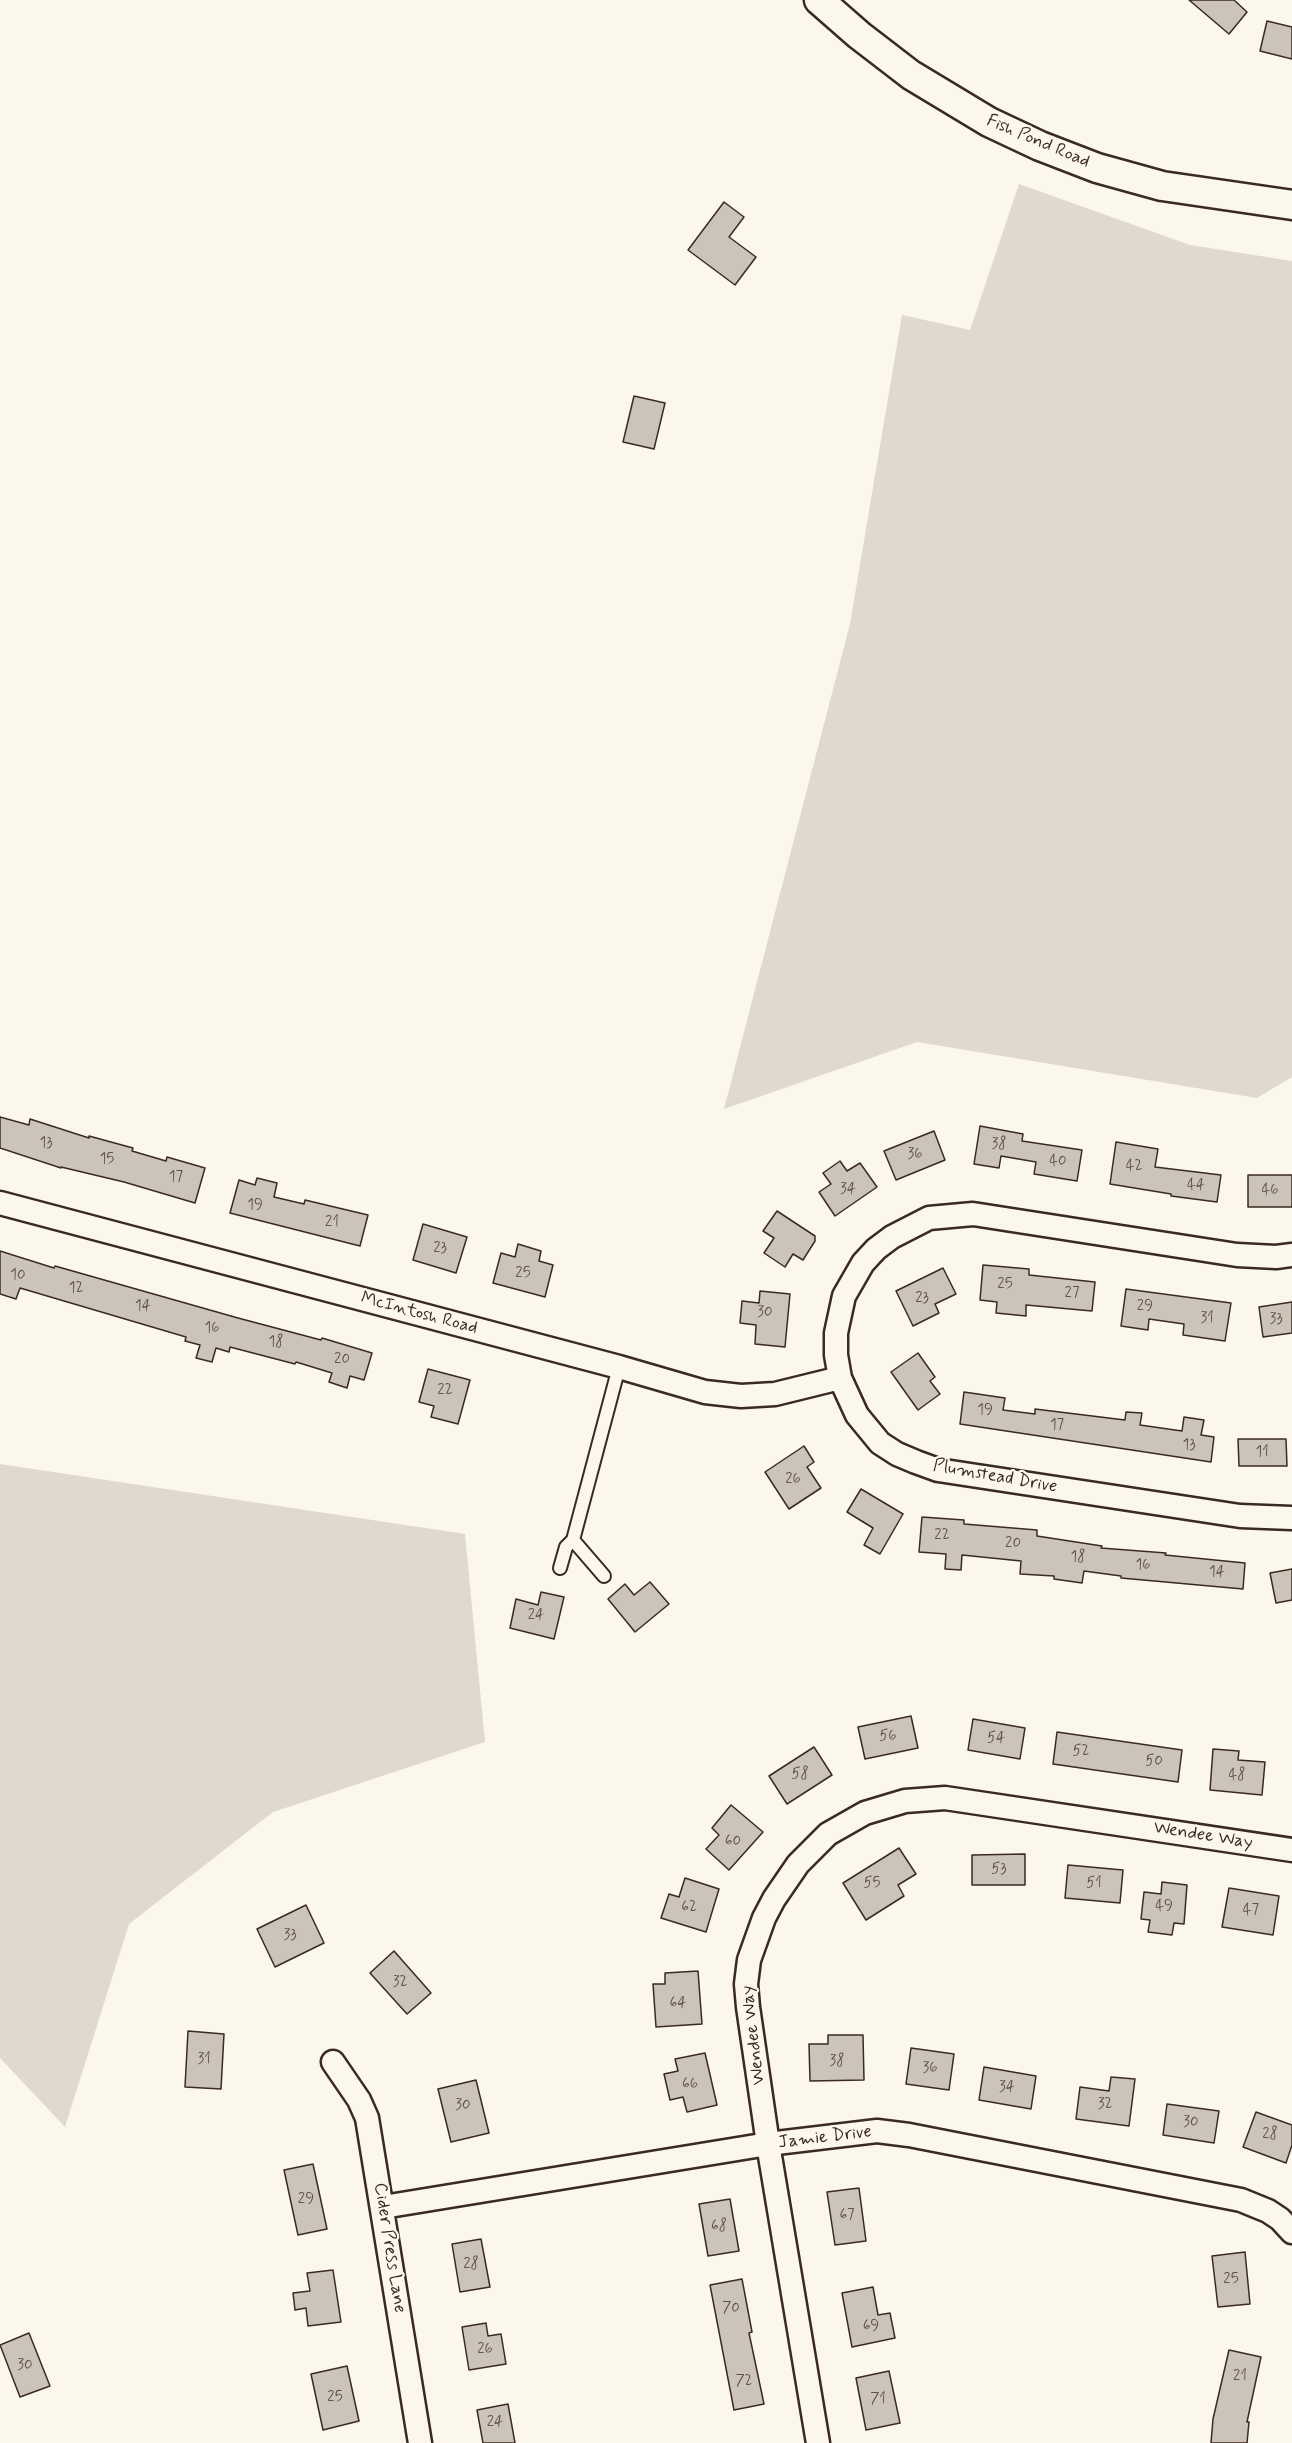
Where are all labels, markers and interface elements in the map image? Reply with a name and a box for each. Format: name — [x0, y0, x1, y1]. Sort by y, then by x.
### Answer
street label: Fish Pond Road — [983, 111, 1093, 173]
house number: 13 — [39, 1135, 53, 1153]
house number: 38 — [992, 1136, 1006, 1154]
house number: 36 — [907, 1146, 923, 1164]
house number: 15 — [100, 1151, 114, 1169]
house number: 40 — [1049, 1153, 1067, 1171]
house number: 42 — [1126, 1158, 1142, 1176]
house number: 17 — [169, 1169, 183, 1187]
house number: 44 — [1187, 1177, 1205, 1195]
house number: 34 — [840, 1181, 856, 1199]
house number: 46 — [1261, 1182, 1279, 1200]
house number: 19 — [247, 1197, 263, 1215]
house number: 21 — [325, 1214, 339, 1232]
house number: 23 — [433, 1240, 447, 1258]
house number: 25 — [515, 1265, 531, 1283]
house number: 10 — [10, 1267, 26, 1285]
house number: 25 — [997, 1276, 1013, 1294]
house number: 12 — [69, 1280, 83, 1298]
house number: 27 — [1065, 1285, 1079, 1303]
street label: McIntosh Road — [358, 1288, 480, 1340]
house number: 23 — [915, 1290, 929, 1308]
house number: 14 — [135, 1298, 151, 1316]
house number: 29 — [1137, 1298, 1153, 1316]
house number: 30 — [757, 1304, 773, 1322]
house number: 31 — [1200, 1310, 1214, 1328]
house number: 33 — [1269, 1311, 1283, 1329]
house number: 16 — [205, 1320, 219, 1338]
house number: 18 — [269, 1334, 283, 1352]
house number: 20 — [334, 1351, 350, 1369]
house number: 22 — [437, 1382, 453, 1400]
house number: 19 — [977, 1402, 993, 1420]
house number: 17 — [1050, 1417, 1064, 1435]
house number: 13 — [1182, 1437, 1196, 1455]
house number: 11 — [1255, 1444, 1269, 1462]
street label: Plumstead Drive — [931, 1455, 1059, 1499]
house number: 26 — [785, 1471, 801, 1489]
house number: 22 — [934, 1527, 950, 1545]
house number: 20 — [1005, 1535, 1021, 1553]
house number: 18 — [1071, 1549, 1085, 1567]
house number: 16 — [1136, 1557, 1150, 1575]
house number: 14 — [1209, 1564, 1225, 1582]
house number: 24 — [528, 1607, 544, 1625]
house number: 56 — [879, 1728, 897, 1746]
house number: 54 — [987, 1730, 1005, 1748]
house number: 52 — [1073, 1743, 1089, 1761]
house number: 50 — [1145, 1753, 1163, 1771]
house number: 58 — [791, 1766, 809, 1784]
house number: 48 — [1229, 1767, 1245, 1785]
street label: Wendee Way — [1152, 1817, 1254, 1855]
house number: 60 — [725, 1833, 741, 1851]
house number: 53 — [991, 1861, 1007, 1879]
house number: 55 — [864, 1875, 880, 1893]
house number: 51 — [1086, 1875, 1102, 1893]
house number: 49 — [1155, 1898, 1173, 1916]
house number: 62 — [681, 1899, 697, 1917]
house number: 47 — [1243, 1902, 1259, 1920]
house number: 33 — [283, 1927, 297, 1945]
house number: 32 — [393, 1974, 407, 1992]
street label: Wendee Way — [737, 1984, 771, 2086]
house number: 64 — [670, 1995, 686, 2013]
house number: 31 — [197, 2051, 211, 2069]
house number: 38 — [830, 2053, 844, 2071]
house number: 36 — [922, 2060, 938, 2078]
house number: 66 — [682, 2076, 698, 2094]
house number: 34 — [999, 2079, 1015, 2097]
house number: 32 — [1098, 2096, 1112, 2114]
house number: 30 — [455, 2097, 471, 2115]
house number: 30 — [1183, 2114, 1199, 2132]
street label: Jamie Drive — [777, 2122, 873, 2154]
house number: 28 — [1262, 2126, 1278, 2144]
street label: Cider Press Lane — [368, 2181, 410, 2315]
house number: 29 — [298, 2191, 314, 2209]
house number: 67 — [839, 2207, 855, 2225]
house number: 68 — [711, 2218, 727, 2236]
house number: 28 — [463, 2256, 479, 2274]
house number: 25 — [1223, 2271, 1239, 2289]
house number: 70 — [722, 2300, 740, 2318]
house number: 69 — [863, 2318, 879, 2336]
house number: 26 — [477, 2341, 493, 2359]
house number: 30 — [17, 2357, 33, 2375]
house number: 21 — [1233, 2368, 1247, 2386]
house number: 72 — [735, 2373, 753, 2391]
house number: 25 — [327, 2389, 343, 2407]
house number: 71 — [870, 2391, 886, 2409]
house number: 24 — [487, 2414, 503, 2432]

